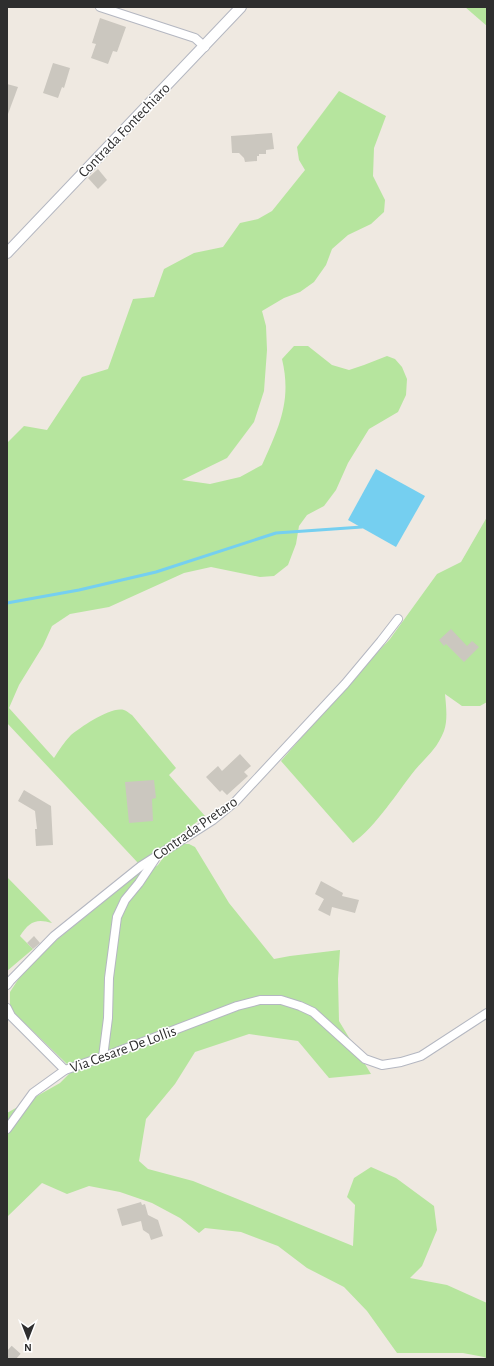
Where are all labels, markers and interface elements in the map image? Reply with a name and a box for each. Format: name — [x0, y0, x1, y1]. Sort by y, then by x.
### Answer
street label: Contrada Fontechiaro — [76, 80, 173, 180]
street label: Contrada Pretaro — [150, 794, 240, 863]
street label: Via Cesare De Lollis — [68, 1023, 178, 1076]
north arrow — [8, 1318, 48, 1358]
text: N — [24, 1342, 32, 1353]

